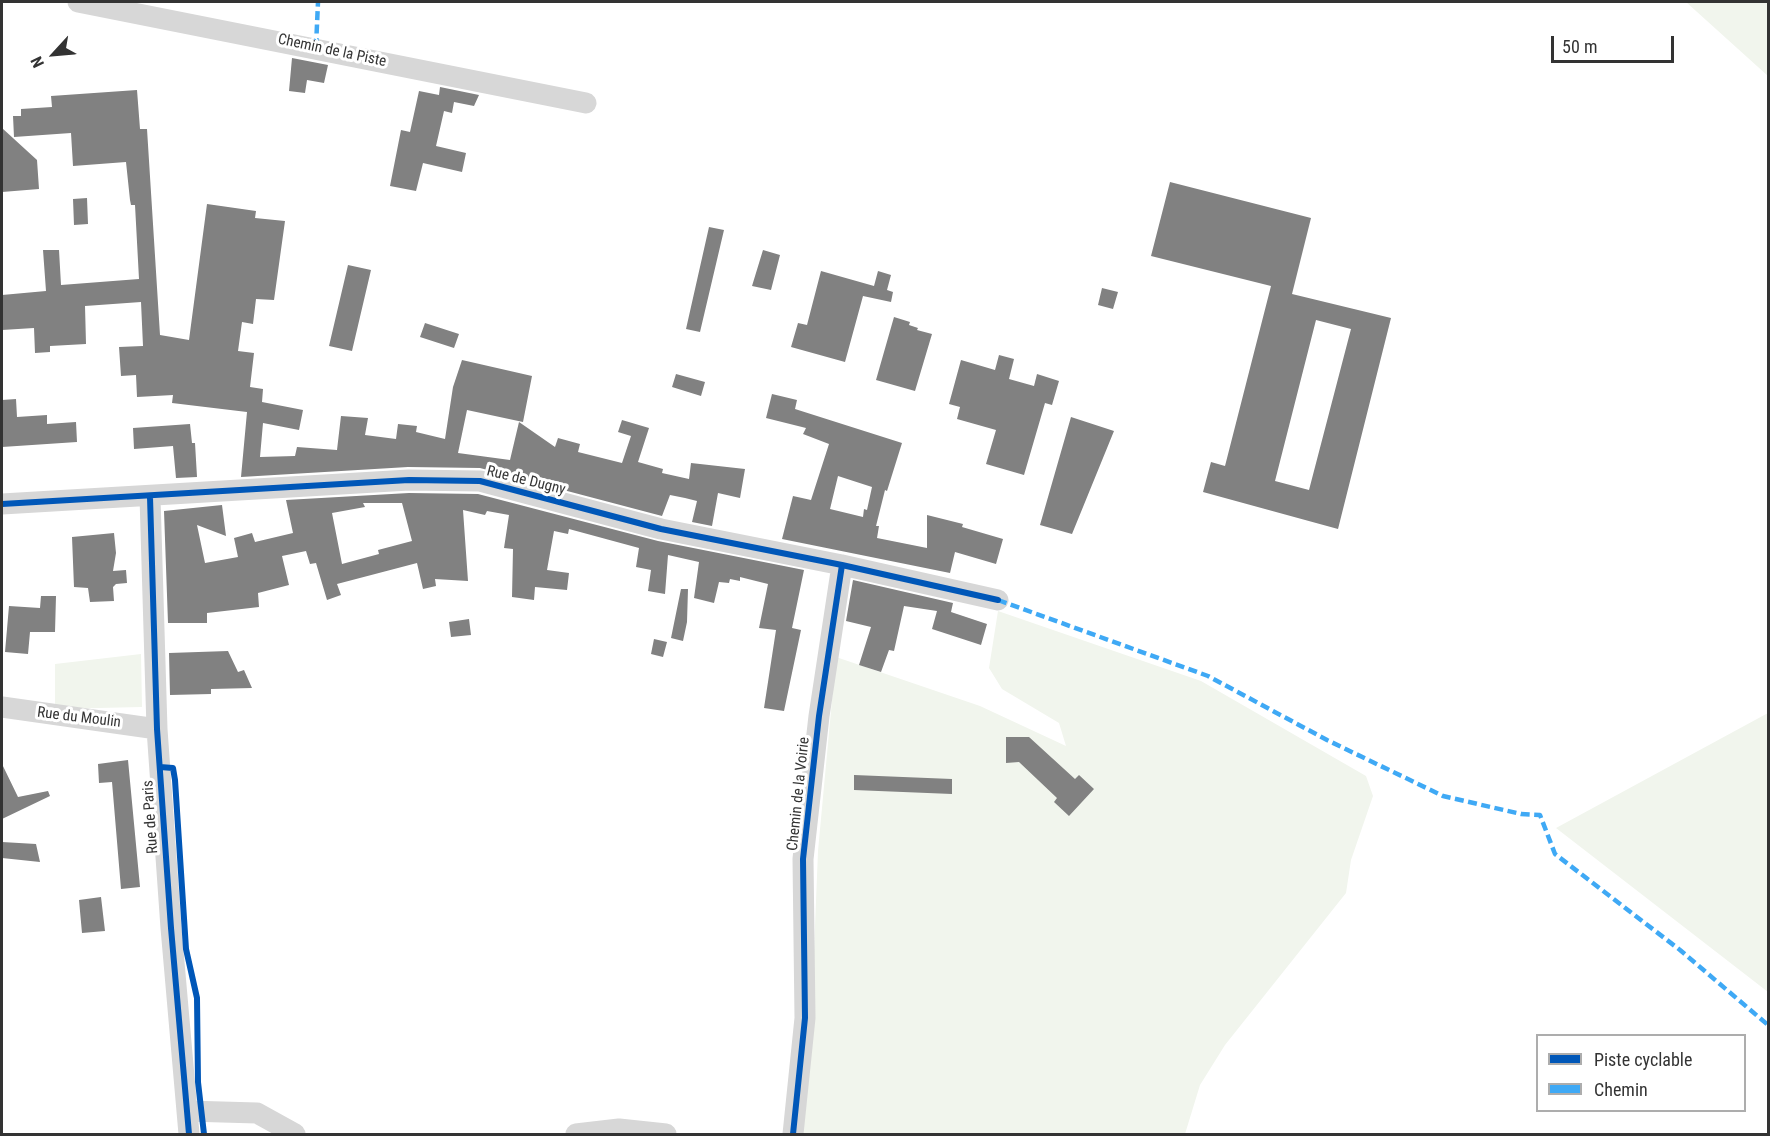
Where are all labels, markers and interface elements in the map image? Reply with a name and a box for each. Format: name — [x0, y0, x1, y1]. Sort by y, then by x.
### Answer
north arrow — [24, 24, 84, 84]
scale bar — [1554, 24, 1677, 62]
street label: Chemin de la Piste — [276, 31, 388, 71]
text: 50 m — [1562, 36, 1597, 57]
text: N — [27, 54, 48, 71]
street label: Rue de Dugny — [485, 463, 567, 499]
street label: Rue du Moulin — [36, 704, 122, 732]
street label: Chemin de la Voirie — [784, 736, 814, 852]
street label: Rue de Paris — [139, 780, 163, 854]
legend — [1536, 1034, 1746, 1112]
text: Piste cyclable — [1594, 1049, 1692, 1070]
text: Chemin — [1594, 1079, 1648, 1100]

